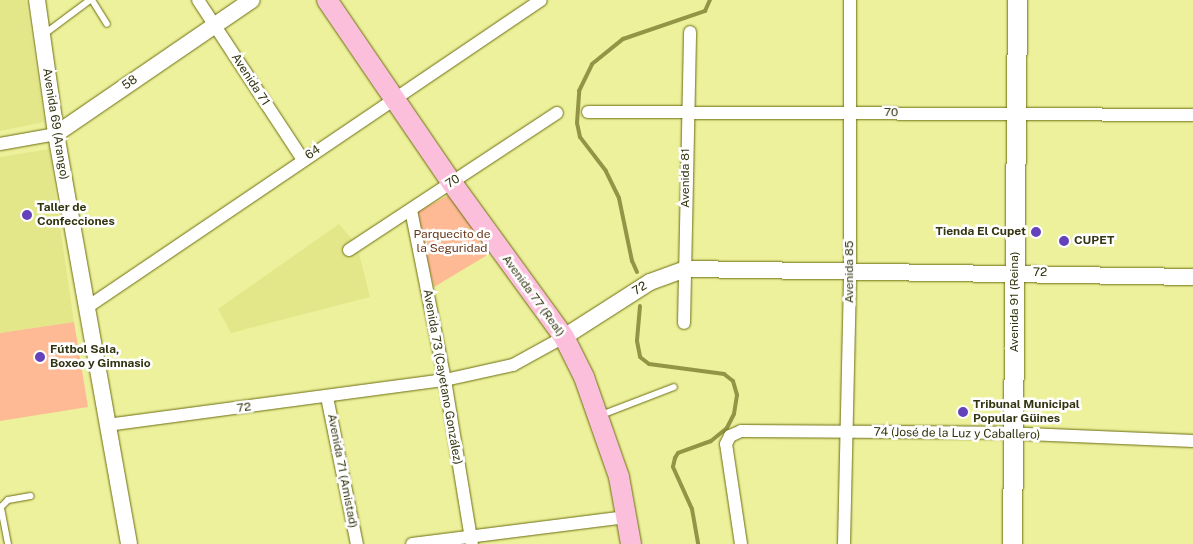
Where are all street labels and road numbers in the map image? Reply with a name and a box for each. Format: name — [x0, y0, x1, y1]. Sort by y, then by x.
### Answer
street label: Avenida 71 — [228, 51, 272, 109]
street label: Avenida 69 (Arango) — [39, 67, 71, 181]
street label: 58 — [120, 73, 140, 93]
street label: 70 — [884, 106, 898, 120]
street label: 64 — [303, 143, 323, 163]
street label: Avenida 81 — [679, 148, 693, 208]
street label: 70 — [443, 172, 463, 192]
street label: Avenida 85 — [843, 241, 857, 303]
street label: Avenida 91 (Reina) — [1008, 251, 1022, 353]
street label: Avenida 77 (Real) — [499, 253, 567, 339]
street label: 72 — [1033, 266, 1047, 280]
street label: 72 — [630, 279, 650, 299]
street label: Avenida 73 (Cayetano González) — [419, 288, 465, 466]
street label: 72 — [236, 400, 252, 416]
street label: Avenida 71 (Amistad) — [324, 413, 360, 529]
street label: 74 (José de la Luz y Caballero) — [873, 425, 1041, 443]

